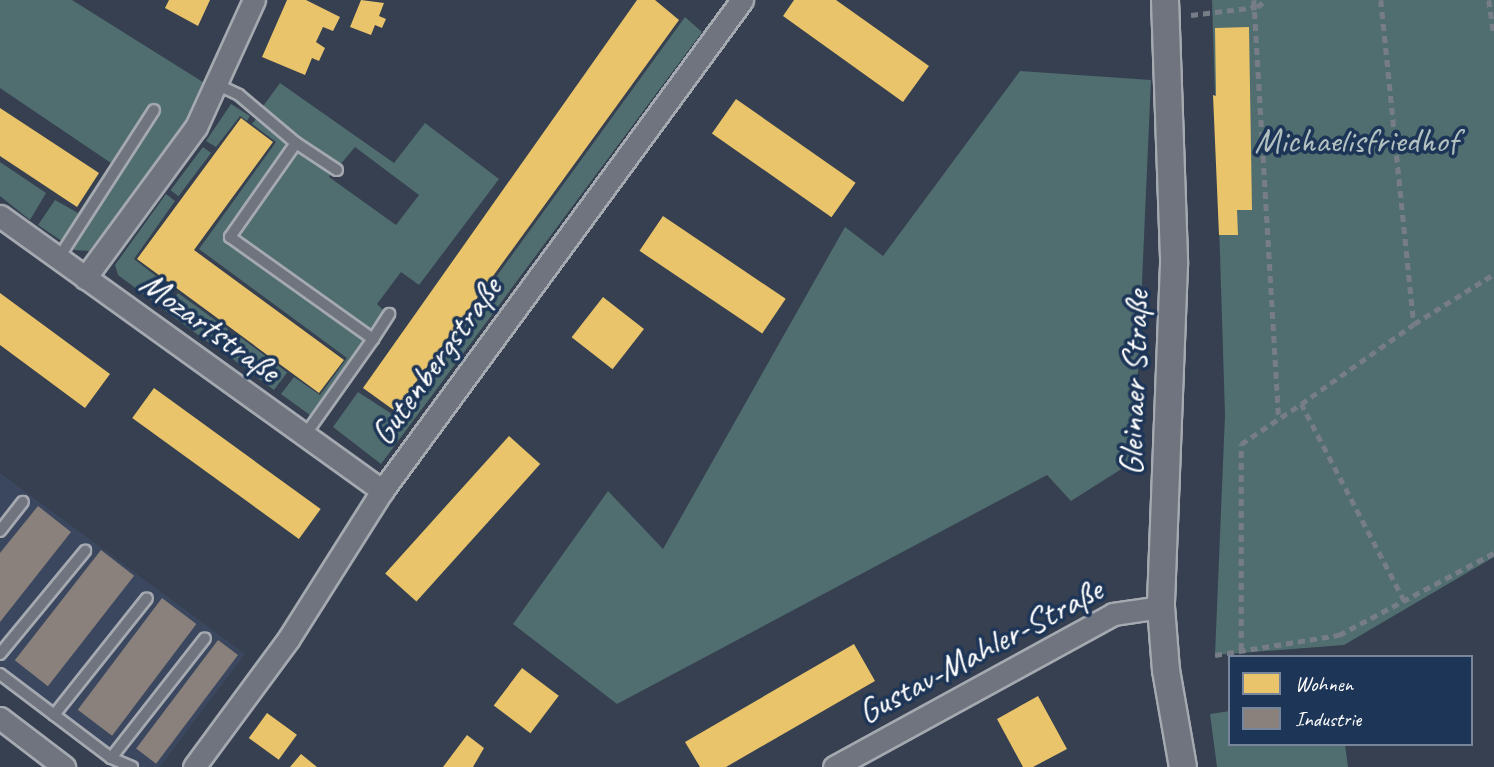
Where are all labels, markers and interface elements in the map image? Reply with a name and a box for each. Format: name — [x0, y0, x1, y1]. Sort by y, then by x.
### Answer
park label: Michaelisfriedhof — [1254, 120, 1458, 162]
street label: Mozartstraße — [132, 262, 288, 392]
street label: Gutenbergstraße — [361, 269, 511, 453]
street label: Gleinaer Straße — [1110, 289, 1158, 477]
street label: Gustav-Mahler-Straße — [850, 569, 1110, 733]
legend — [1228, 655, 1473, 746]
text: Wohnen — [1295, 671, 1353, 697]
text: Industrie — [1295, 706, 1361, 732]

